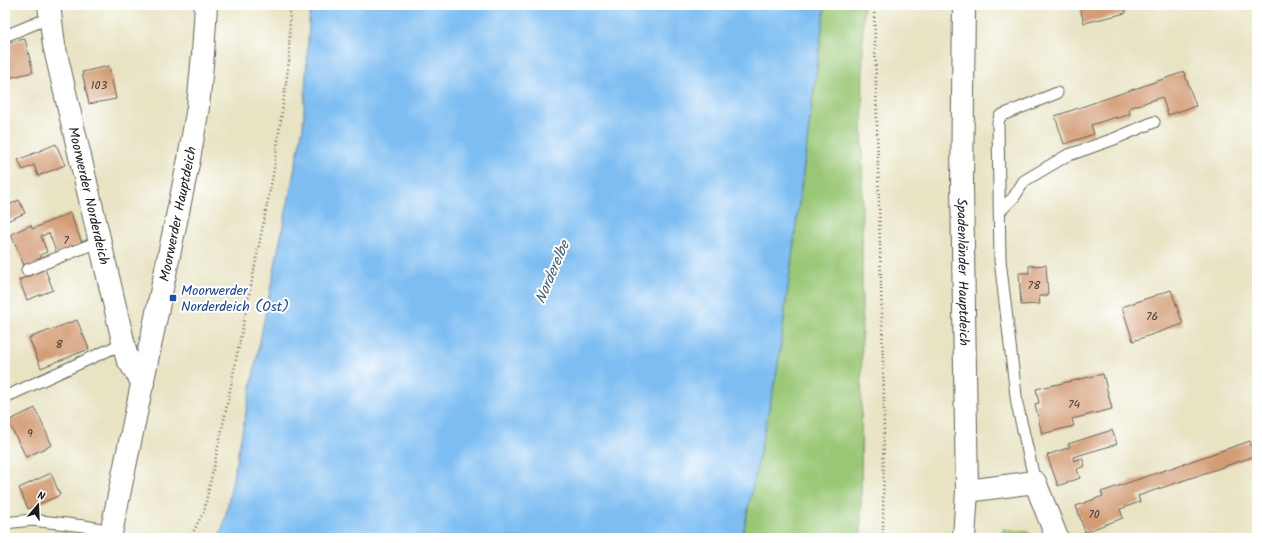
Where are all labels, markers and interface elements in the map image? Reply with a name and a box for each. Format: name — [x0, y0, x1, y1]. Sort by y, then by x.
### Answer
house number: 103 — [91, 76, 107, 95]
street label: Moorwerder Norderdeich — [61, 125, 115, 267]
street label: Moorwerder Hauptdeich — [154, 145, 203, 284]
street label: Spadenländer Hauptdeich — [950, 198, 975, 346]
house number: 7 — [63, 231, 69, 250]
water label: Norderelbe — [529, 236, 577, 308]
house number: 78 — [1028, 276, 1041, 295]
place label: Moorwerder Norderdeich (Ost) — [181, 280, 289, 318]
marker: Moorwerder Norderdeich (Ost) — [168, 293, 178, 303]
house number: 76 — [1146, 307, 1158, 326]
house number: 8 — [55, 335, 63, 354]
house number: 74 — [1068, 395, 1080, 414]
house number: 9 — [27, 424, 33, 443]
north arrow — [18, 485, 58, 525]
text: N — [35, 487, 47, 506]
house number: 70 — [1088, 505, 1100, 524]

